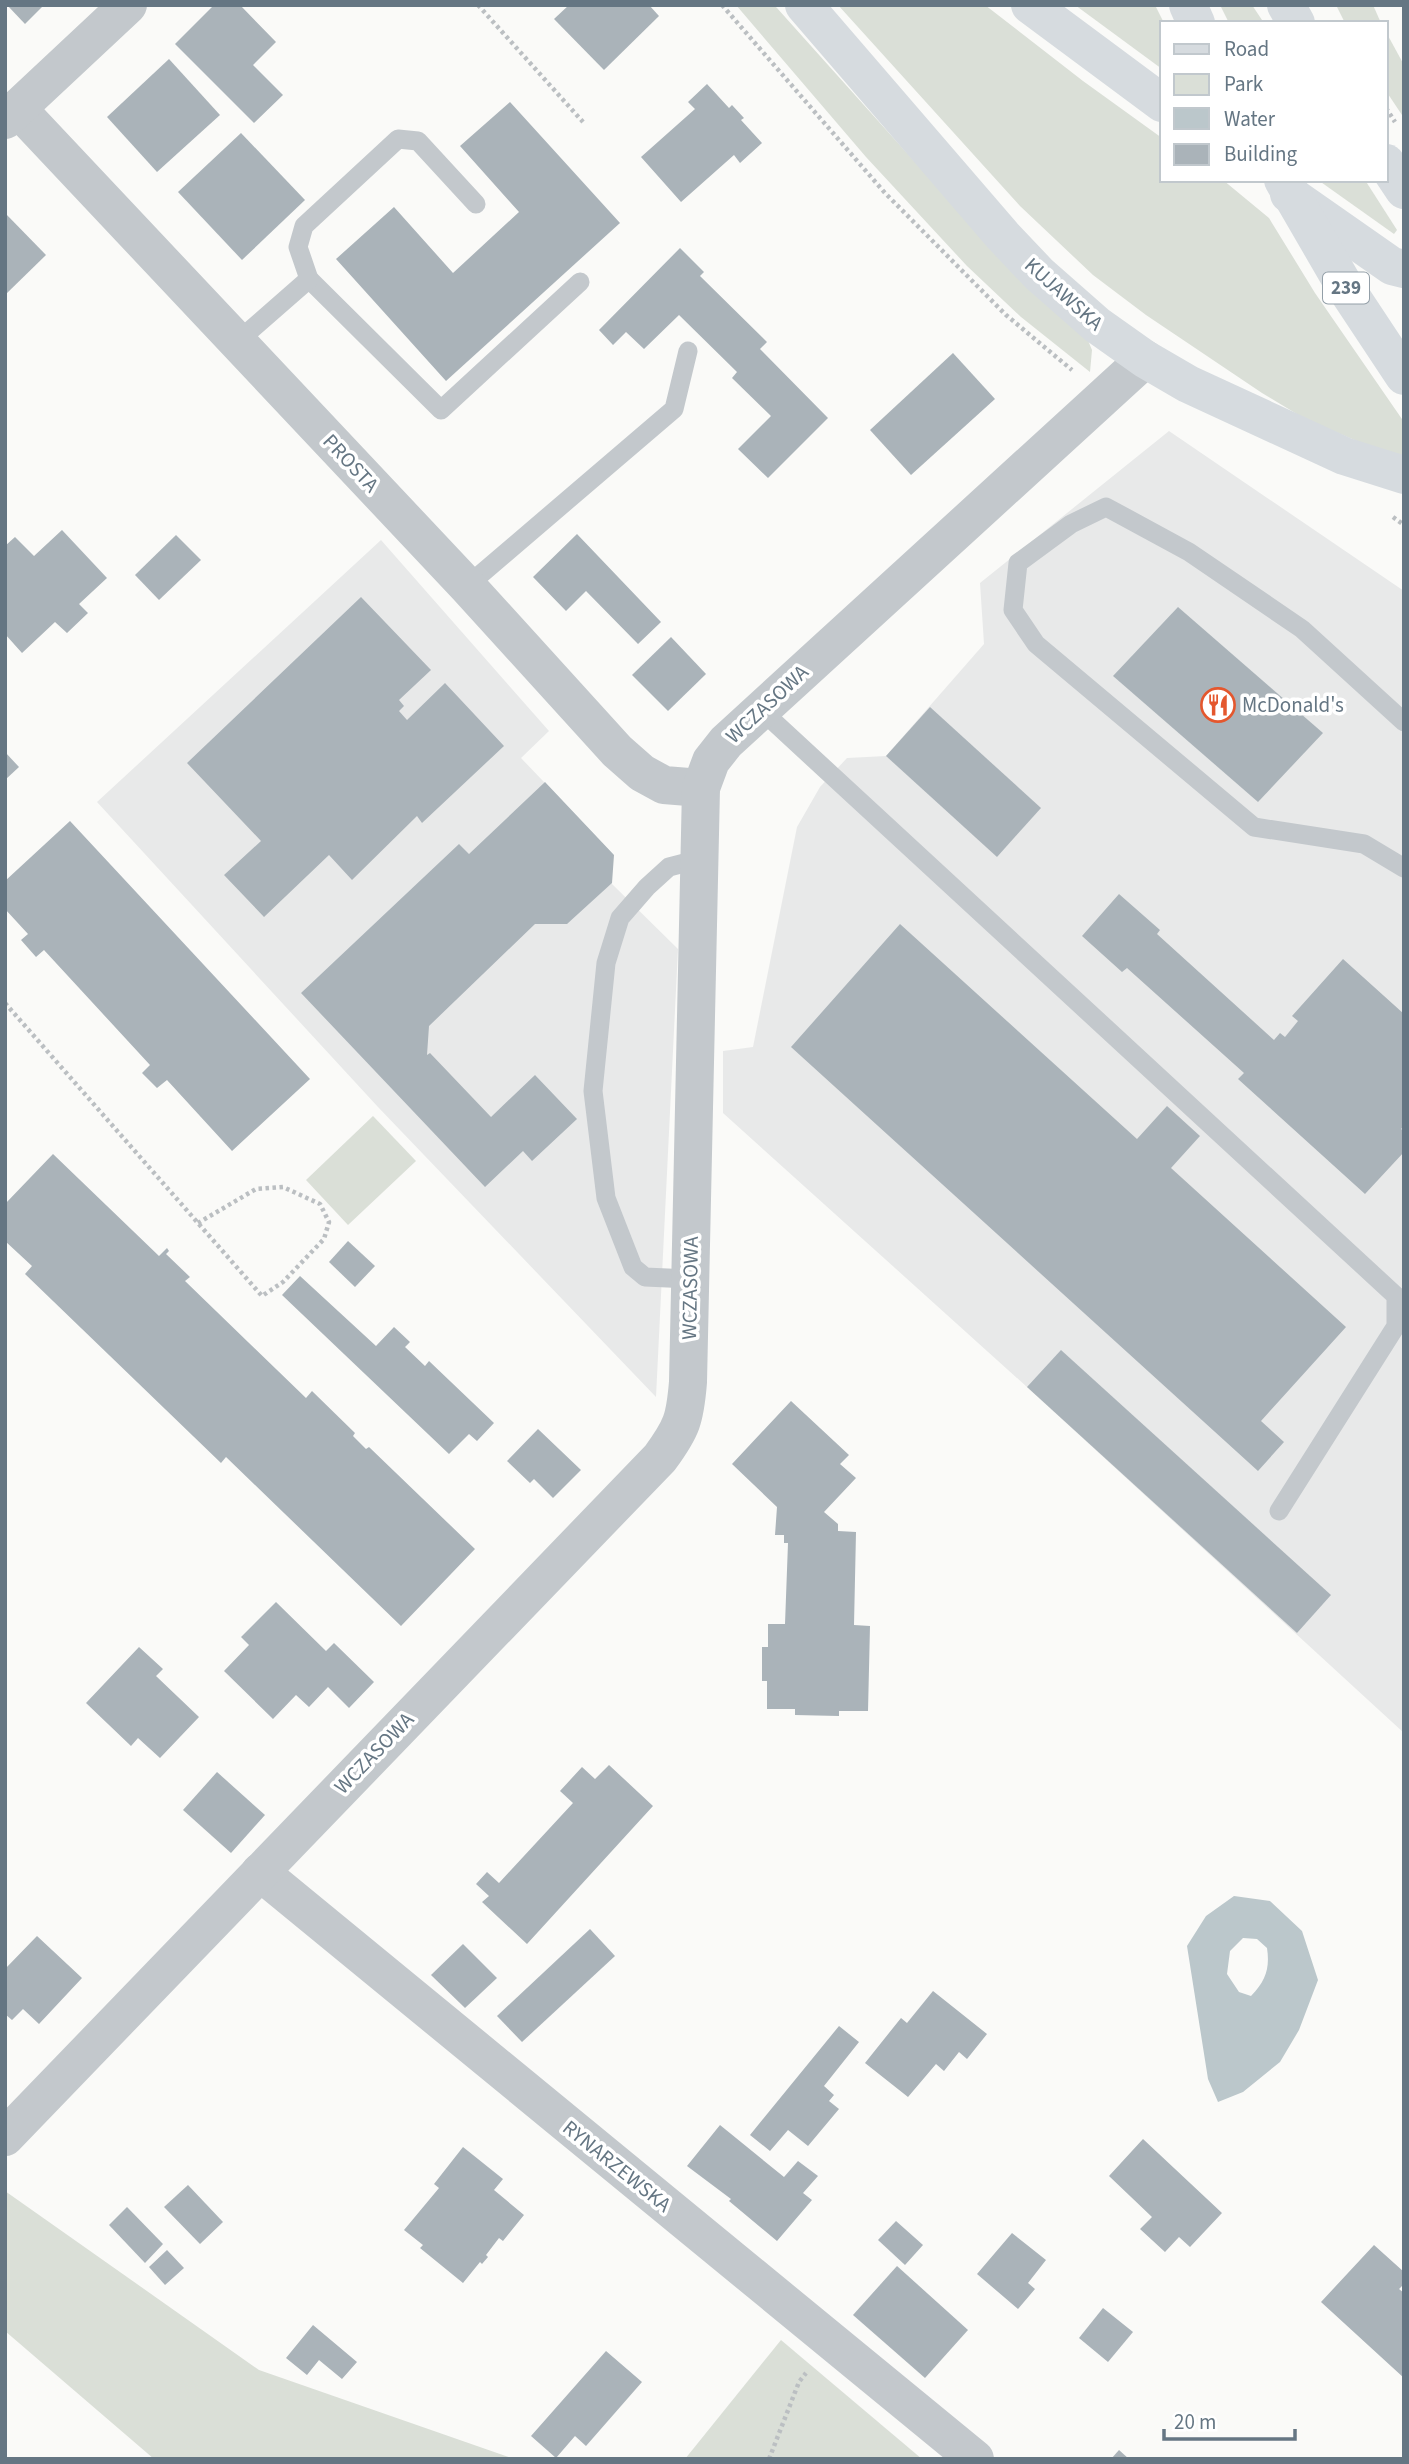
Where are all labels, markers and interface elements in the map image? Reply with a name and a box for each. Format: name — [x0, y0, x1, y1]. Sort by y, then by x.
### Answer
legend — [1160, 21, 1388, 182]
text: Road — [1224, 34, 1269, 64]
text: Park — [1224, 69, 1264, 99]
text: Water — [1224, 104, 1276, 134]
text: Building — [1224, 139, 1298, 169]
street label: KUJAWSKA — [1018, 250, 1110, 338]
road number: 239 — [1323, 272, 1369, 304]
street label: PROSTA — [316, 427, 386, 499]
street label: WCZASOWA — [719, 657, 816, 750]
restaurant icon: McDonald's — [1199, 686, 1237, 724]
place label: McDonald's — [1242, 690, 1344, 720]
street label: WCZASOWA — [674, 1235, 706, 1340]
street label: WCZASOWA — [327, 1705, 421, 1801]
street label: RYNARZEWSKA — [556, 2113, 678, 2220]
scale bar — [1164, 2398, 1295, 2442]
text: 20 m — [1174, 2407, 1216, 2437]

